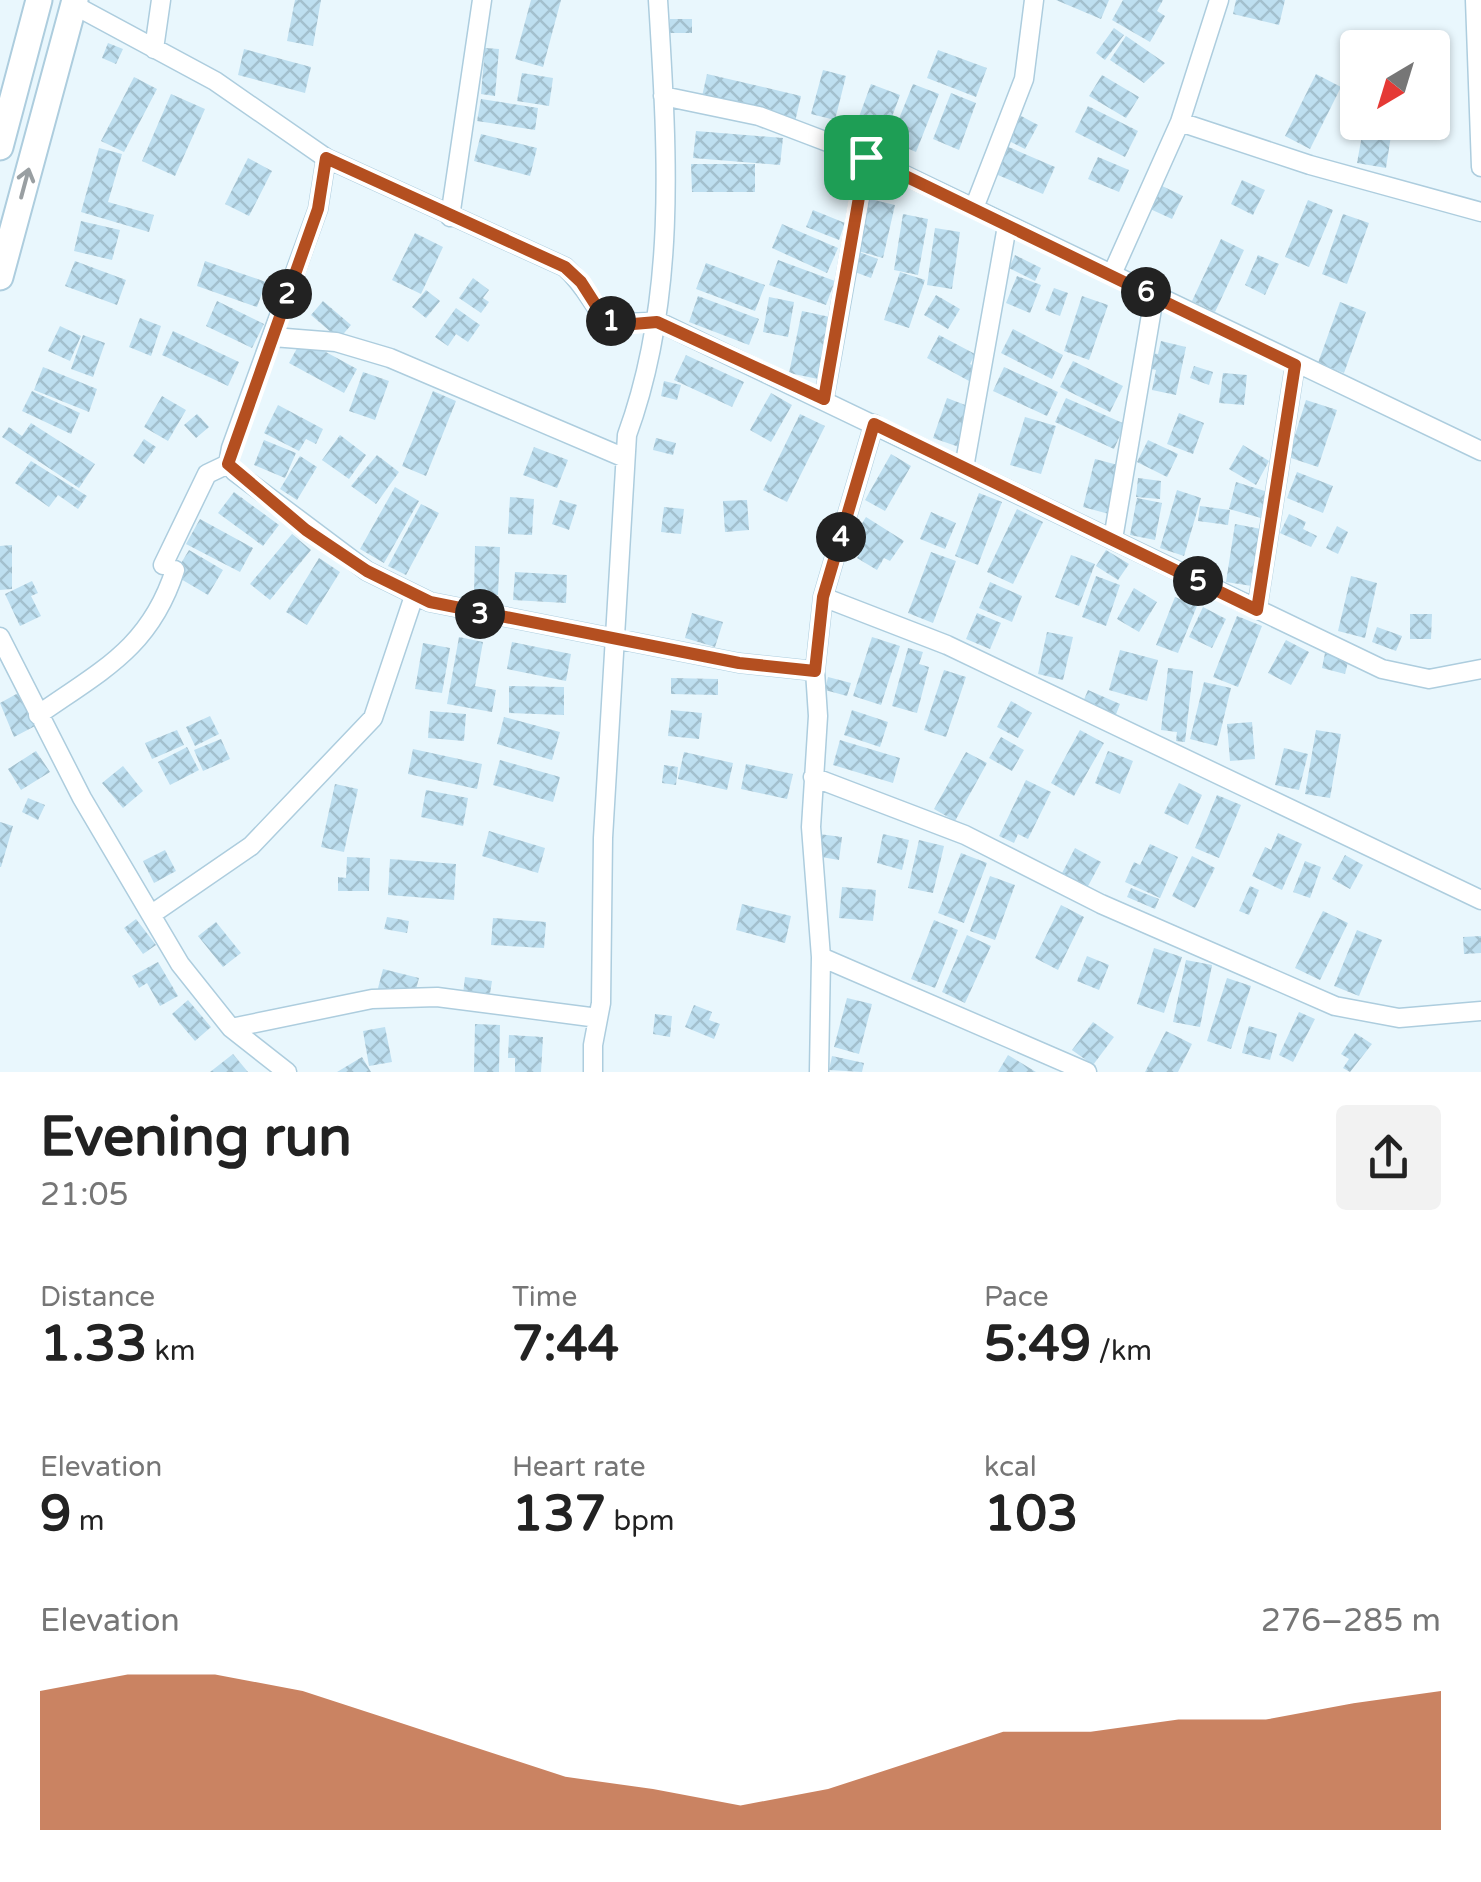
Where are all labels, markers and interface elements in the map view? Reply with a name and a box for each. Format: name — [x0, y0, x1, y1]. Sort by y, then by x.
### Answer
north arrow — [1340, 30, 1450, 140]
map controls — [1340, 30, 1450, 140]
pin — [824, 115, 909, 200]
icon: arrive — [839, 130, 894, 185]
one-way arrow — [17, 167, 36, 199]
pin: 6 — [1121, 267, 1171, 317]
pin: 2 — [262, 269, 312, 319]
text: 6 — [1137, 275, 1155, 309]
text: 2 — [278, 277, 296, 311]
pin: 1 — [586, 296, 636, 346]
text: 1 — [602, 304, 620, 338]
pin: 4 — [816, 512, 866, 562]
text: 4 — [832, 520, 850, 554]
pin: 5 — [1173, 556, 1223, 606]
text: 5 — [1189, 564, 1207, 598]
pin: 3 — [455, 589, 505, 639]
text: 3 — [471, 597, 489, 631]
text: Evening run — [40, 1105, 352, 1171]
button: share — [1336, 1105, 1441, 1210]
text: 21:05 — [40, 1176, 129, 1214]
text: Distance — [40, 1280, 155, 1314]
text: Time — [512, 1280, 577, 1314]
text: Pace — [984, 1280, 1048, 1314]
text: 1.33 — [40, 1314, 147, 1374]
text: 7:44 — [512, 1314, 619, 1374]
text: 5:49 — [984, 1314, 1091, 1374]
text: km — [147, 1334, 195, 1368]
text: /km — [1091, 1334, 1152, 1368]
text: Elevation — [40, 1450, 162, 1484]
text: Heart rate — [512, 1450, 646, 1484]
text: kcal — [984, 1450, 1037, 1484]
text: 9 — [40, 1484, 71, 1544]
text: 137 — [512, 1484, 606, 1544]
text: 103 — [984, 1484, 1078, 1544]
text: m — [71, 1504, 104, 1538]
text: bpm — [606, 1504, 675, 1538]
text: Elevation — [40, 1602, 180, 1640]
text: 276–285 m — [1261, 1602, 1441, 1640]

